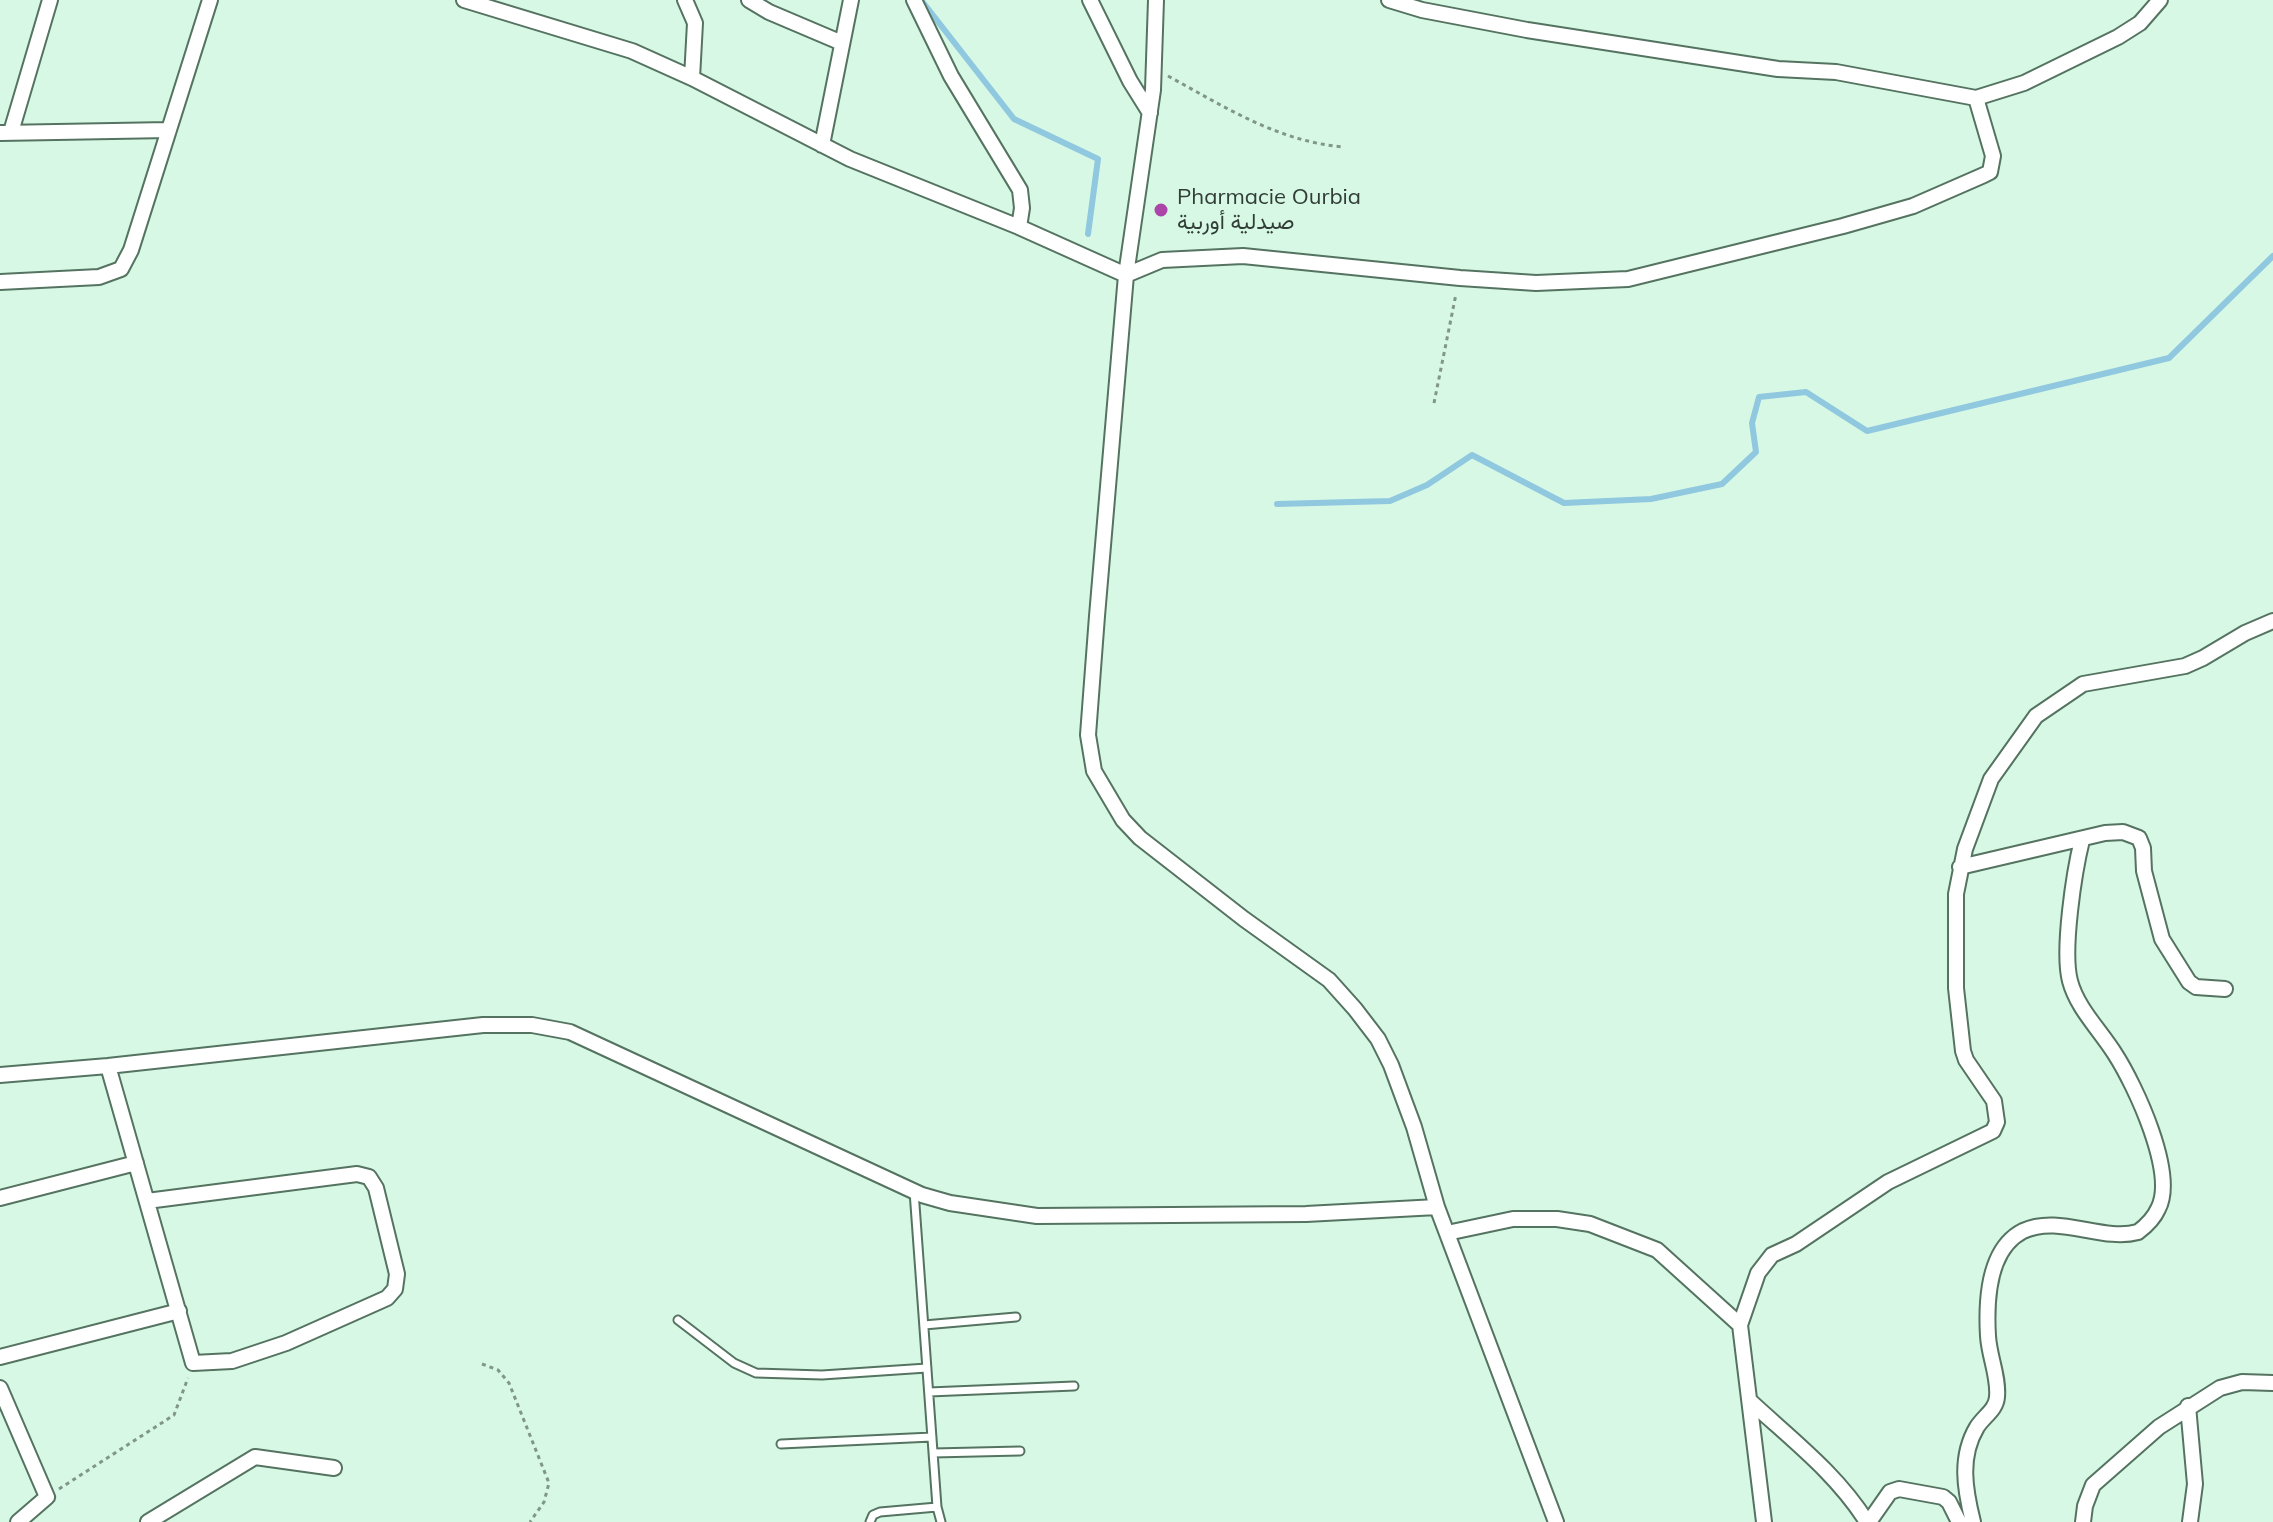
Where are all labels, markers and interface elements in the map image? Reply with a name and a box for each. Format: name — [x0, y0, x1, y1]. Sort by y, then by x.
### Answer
place label: Pharmacie Ourbia صيدلية أوربية — [1177, 184, 1361, 236]
marker: Pharmacie Ourbia صيدلية أوربية — [1152, 201, 1170, 219]

